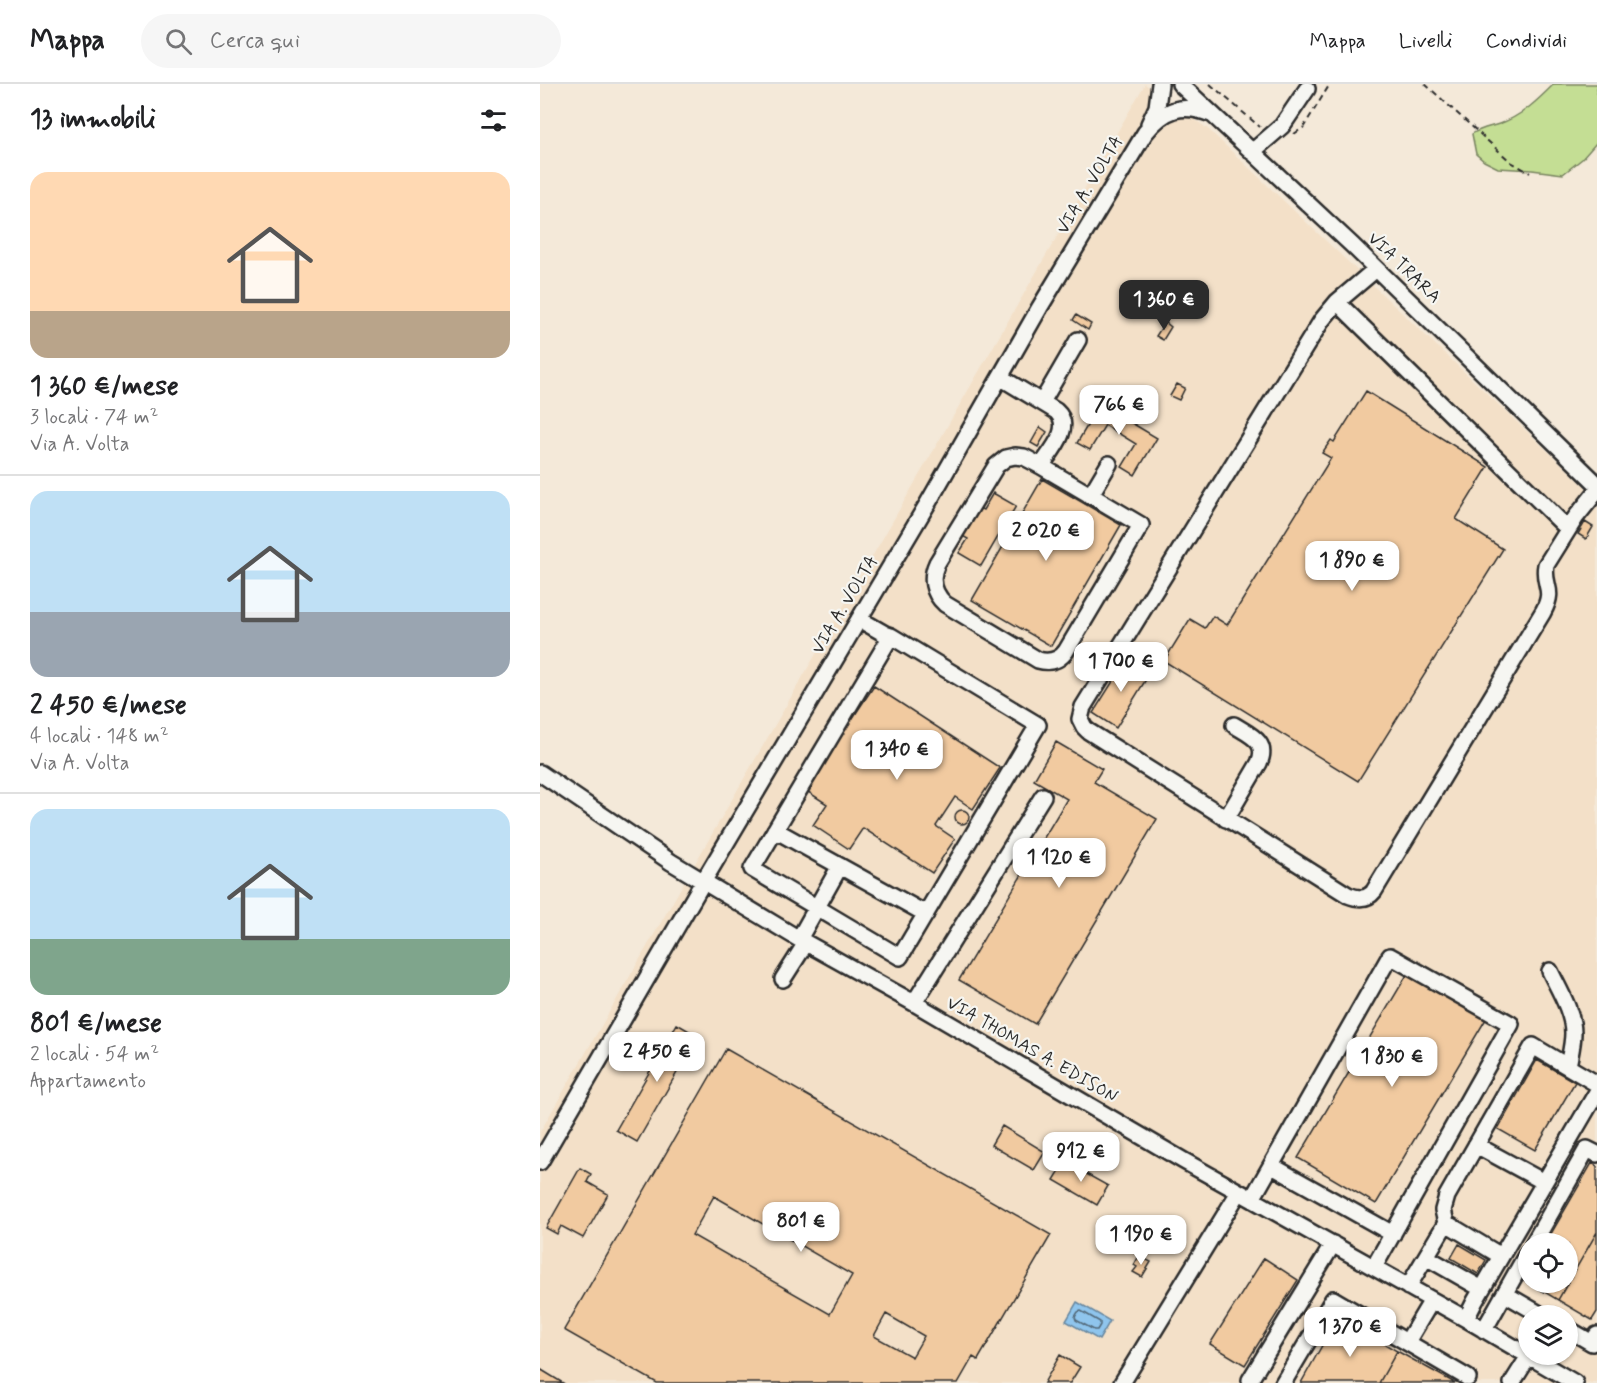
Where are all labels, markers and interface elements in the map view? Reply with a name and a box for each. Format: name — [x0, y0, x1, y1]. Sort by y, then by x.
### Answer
search box — [141, 14, 561, 68]
text: Mappa — [30, 23, 105, 60]
icon: search — [162, 25, 195, 58]
text: Cerca qui — [210, 27, 300, 55]
text: Mappa — [1310, 27, 1366, 55]
text: Livelli — [1399, 27, 1453, 55]
text: Condividi — [1486, 27, 1567, 55]
text: 13 immobili — [30, 103, 156, 137]
icon: filters — [477, 104, 510, 137]
street label: VIA A. VOLTA — [1051, 131, 1129, 239]
icon: home — [216, 211, 324, 319]
street label: VIA TRARA — [1362, 227, 1446, 309]
pin: 1 360 € — [1109, 280, 1219, 331]
text: 1 360 € — [1133, 286, 1195, 313]
text: 1 360 €/mese — [30, 370, 179, 404]
pin: 766 € — [1077, 385, 1161, 436]
text: 766 € — [1093, 391, 1145, 418]
text: 3 locali · 74 m² — [30, 404, 158, 431]
text: Via A. Volta — [30, 431, 130, 458]
pin: 2 020 € — [991, 511, 1101, 562]
text: 2 020 € — [1012, 517, 1080, 544]
icon: home — [216, 530, 324, 638]
pin: 1 890 € — [1297, 541, 1407, 592]
text: 1 890 € — [1319, 547, 1385, 574]
street label: VIA A. VOLTA — [806, 551, 884, 659]
pin: 1 700 € — [1066, 642, 1176, 693]
text: 1 700 € — [1088, 648, 1154, 675]
text: 2 450 €/mese — [30, 689, 187, 723]
text: 4 locali · 148 m² — [30, 723, 169, 750]
pin: 1 340 € — [842, 730, 952, 781]
text: 1 340 € — [865, 736, 929, 763]
text: Via A. Volta — [30, 750, 130, 777]
pin: 1 120 € — [1004, 838, 1114, 889]
text: 1 120 € — [1027, 844, 1091, 871]
icon: home — [216, 848, 324, 956]
street label: VIA THOMAS A. EDISON — [942, 991, 1122, 1109]
text: 801 €/mese — [30, 1007, 162, 1041]
pin: 2 450 € — [602, 1032, 712, 1083]
pin: 1 830 € — [1337, 1037, 1447, 1088]
text: 2 450 € — [623, 1038, 691, 1065]
text: 2 locali · 54 m² — [30, 1041, 159, 1068]
text: 1 830 € — [1360, 1043, 1424, 1070]
text: Appartamento — [30, 1068, 146, 1095]
pin: 912 € — [1039, 1132, 1123, 1183]
text: 912 € — [1057, 1138, 1105, 1165]
pin: 801 € — [759, 1202, 843, 1253]
text: 801 € — [776, 1208, 826, 1235]
pin: 1 190 € — [1086, 1215, 1196, 1266]
text: 1 190 € — [1109, 1221, 1173, 1248]
map controls — [1518, 1233, 1578, 1365]
button: locate — [1518, 1233, 1578, 1293]
button: layers — [1518, 1305, 1578, 1365]
pin: 1 370 € — [1295, 1307, 1405, 1358]
text: 1 370 € — [1318, 1313, 1382, 1340]

